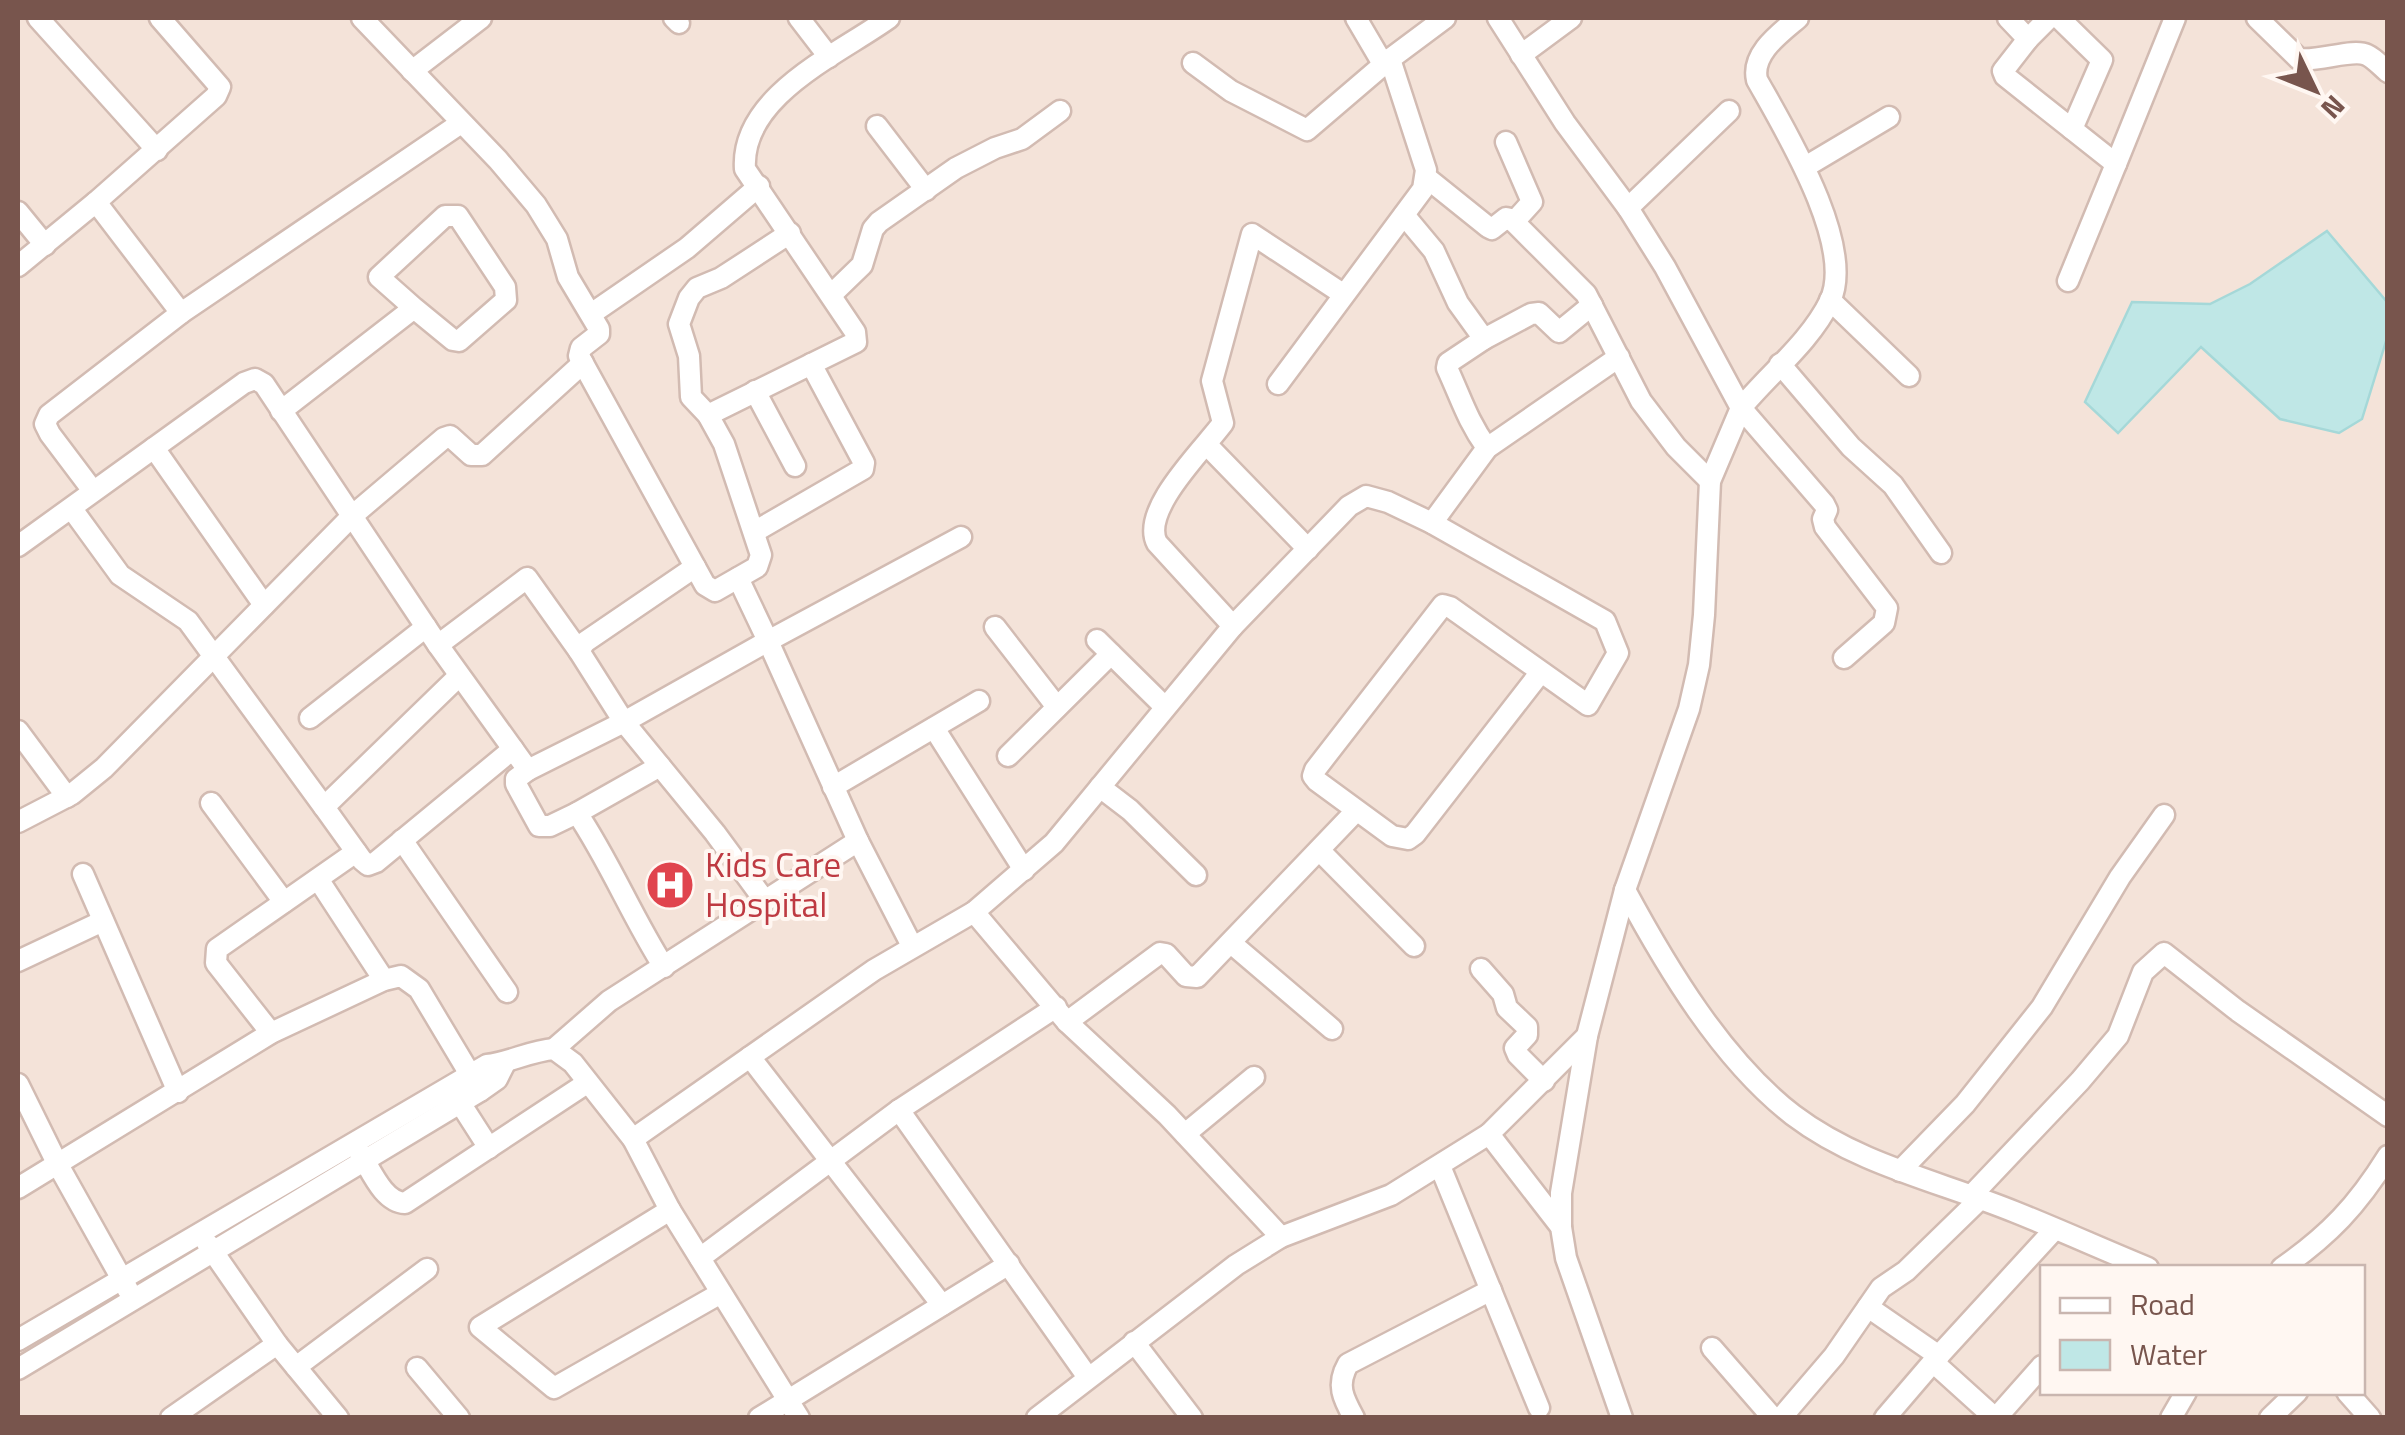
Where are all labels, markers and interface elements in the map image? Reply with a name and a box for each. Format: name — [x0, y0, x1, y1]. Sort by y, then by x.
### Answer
north arrow — [2265, 40, 2365, 140]
text: N — [2311, 86, 2356, 129]
place label: Kids Care Hospital — [705, 837, 841, 931]
hospital icon: Kids Care Hospital — [644, 859, 696, 911]
legend — [2040, 1265, 2365, 1395]
text: Road — [2130, 1281, 2195, 1327]
text: Water — [2130, 1331, 2207, 1377]

